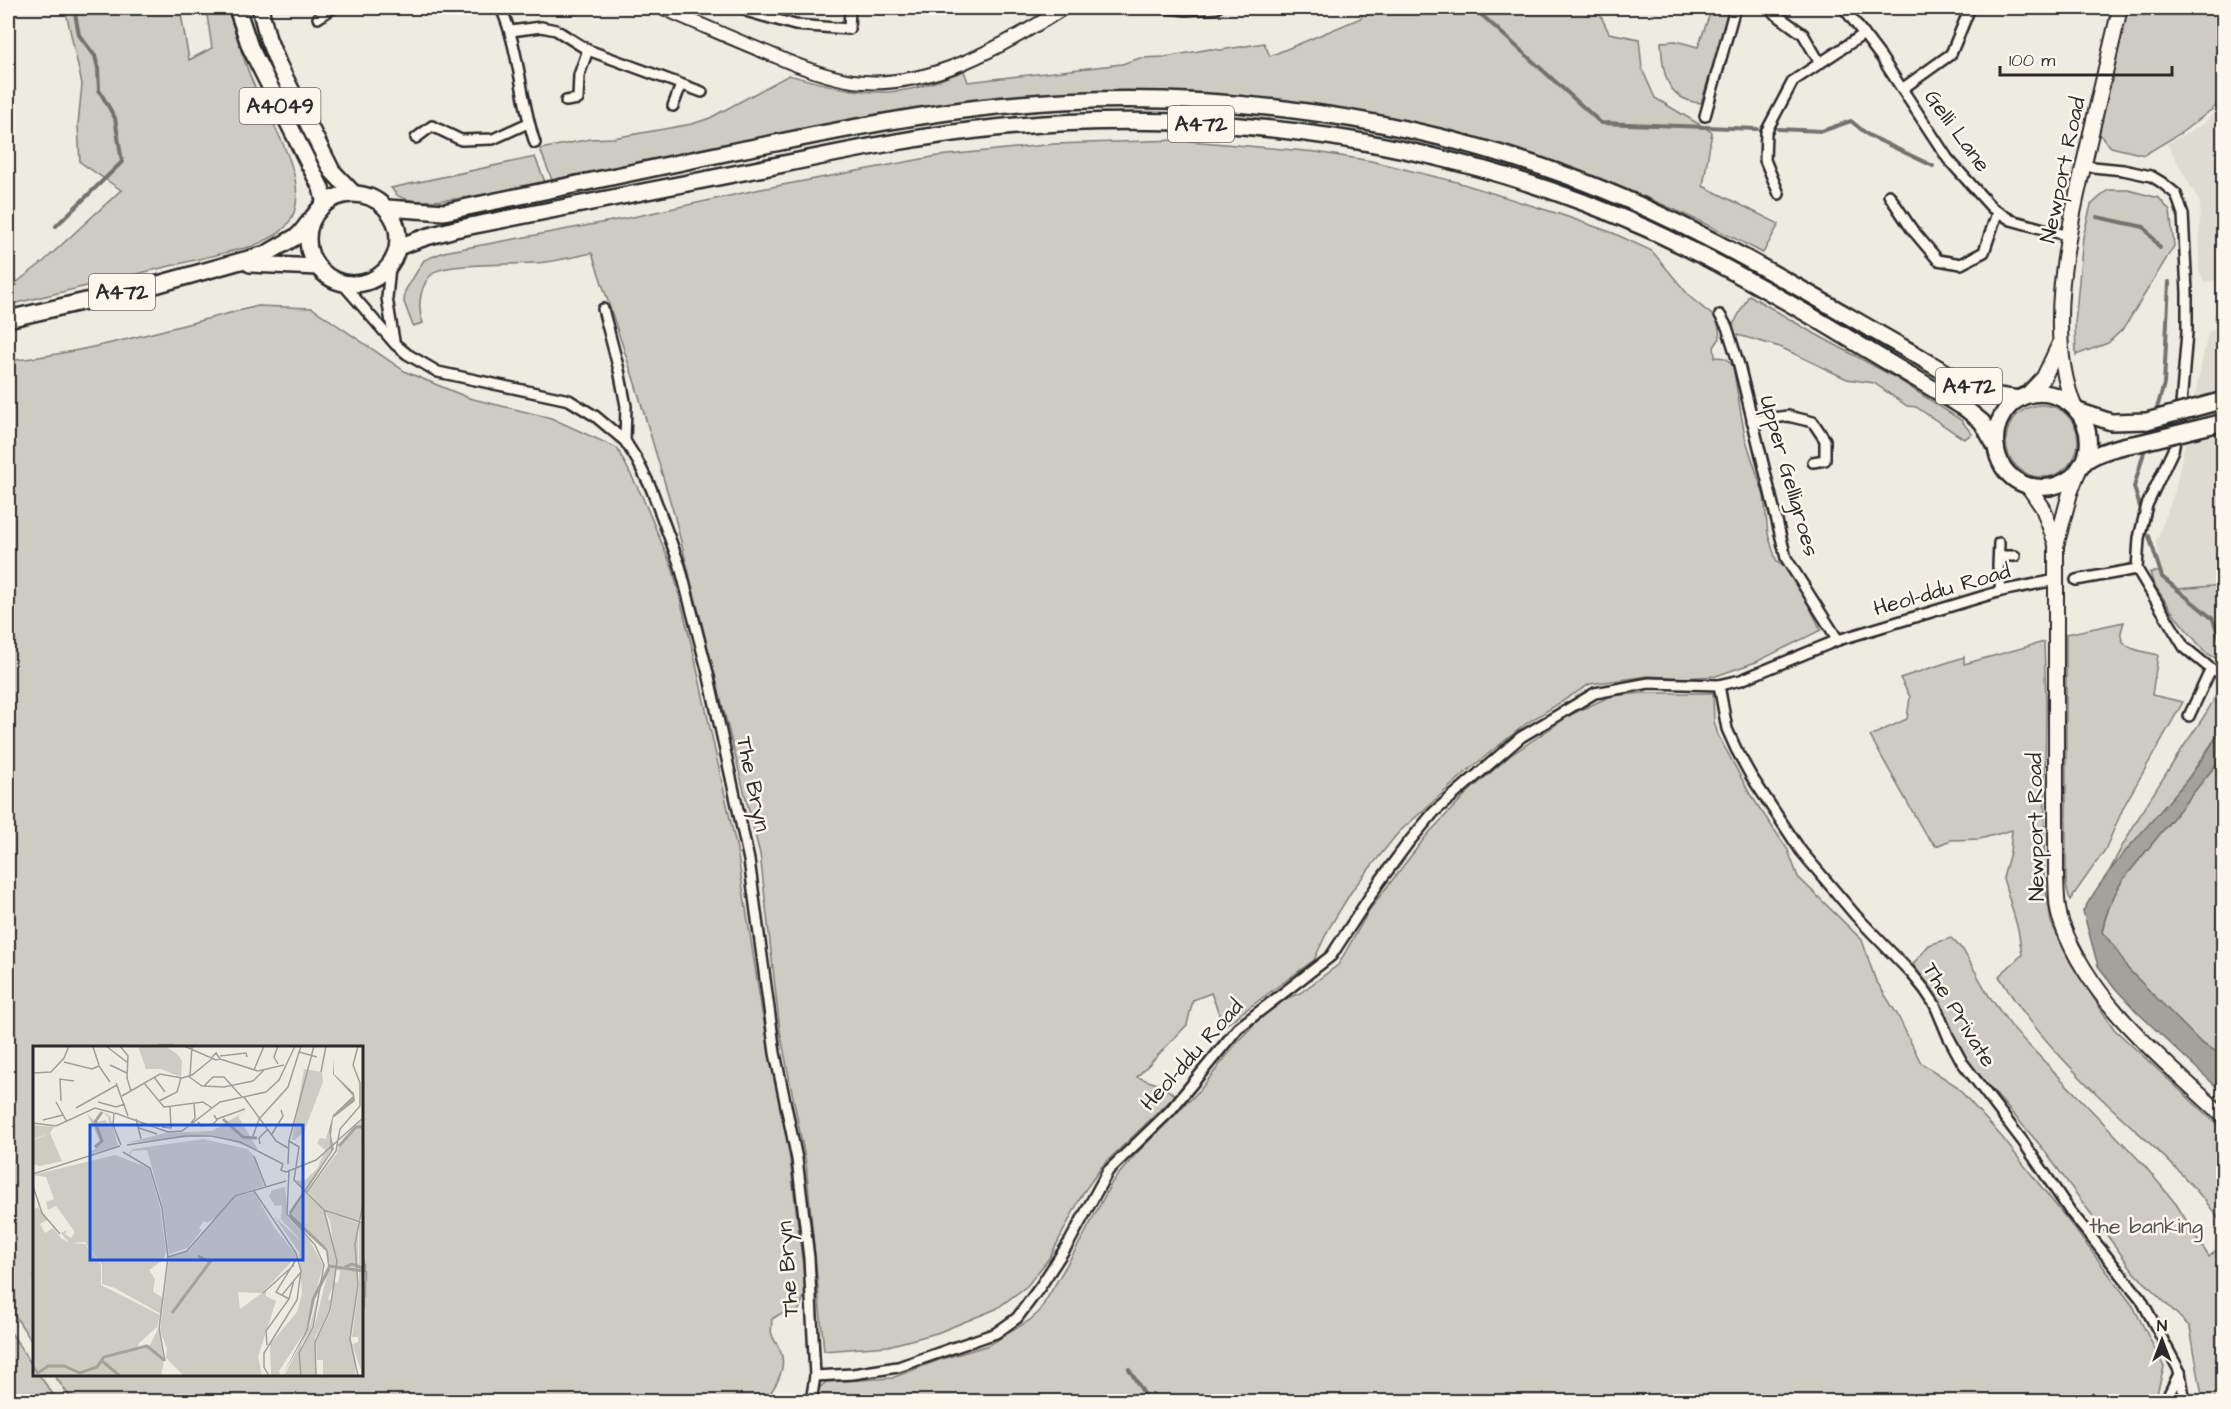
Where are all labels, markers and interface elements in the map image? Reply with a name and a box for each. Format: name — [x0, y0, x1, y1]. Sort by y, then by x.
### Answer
scale bar — [2000, 39, 2172, 77]
text: 100 m — [2009, 48, 2055, 73]
street label: Gelli Lane — [1916, 83, 1998, 179]
road number: A4049 — [240, 88, 320, 124]
street label: Newport Road — [2032, 94, 2094, 246]
road number: A472 — [1168, 106, 1234, 142]
road number: A472 — [89, 274, 155, 310]
road number: A472 — [1936, 368, 2002, 404]
street label: Upper Gelligroes — [1750, 392, 1827, 560]
street label: Heol-ddu Road — [1870, 556, 2014, 624]
street label: The Bryn — [727, 734, 778, 834]
street label: Newport Road — [2019, 752, 2053, 902]
street label: The Private — [1915, 957, 2004, 1073]
street label: Heol-ddu Road — [1133, 992, 1251, 1118]
inset map — [33, 1046, 363, 1376]
park label: the banking — [2089, 1211, 2203, 1243]
street label: The Bryn — [769, 1220, 808, 1318]
north arrow — [2132, 1310, 2192, 1370]
text: N — [2157, 1315, 2167, 1337]

